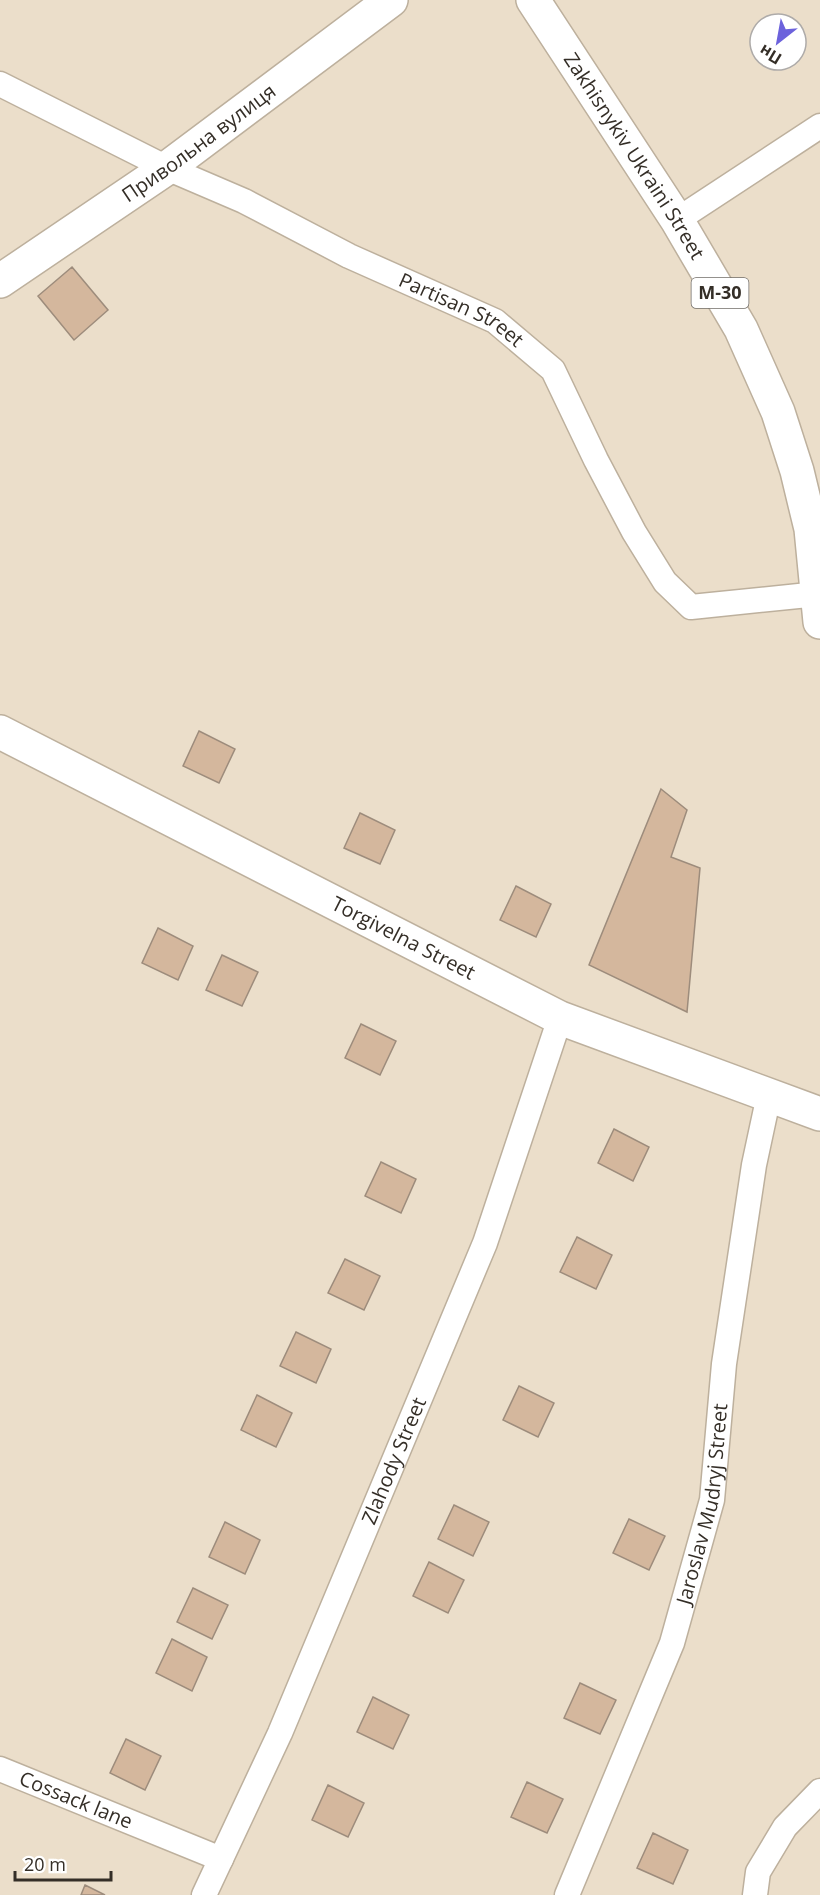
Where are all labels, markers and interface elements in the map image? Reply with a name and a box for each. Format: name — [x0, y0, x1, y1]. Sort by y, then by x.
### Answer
north arrow — [748, 12, 808, 72]
text: Пн — [755, 40, 786, 70]
street label: Zakhisnykiv Ukraini Street — [558, 47, 711, 264]
street label: Привольна вулиця — [116, 77, 281, 208]
street label: Partisan Street — [395, 266, 530, 353]
road number: М-30 — [692, 278, 748, 308]
street label: Torgivelna Street — [327, 890, 480, 986]
street label: Zlahody Street — [355, 1393, 432, 1528]
street label: Jaroslav Mudryj Street — [669, 1402, 733, 1609]
street label: Cossack lane — [16, 1764, 137, 1835]
scale bar — [15, 1844, 111, 1882]
text: 20 m — [24, 1852, 66, 1876]

